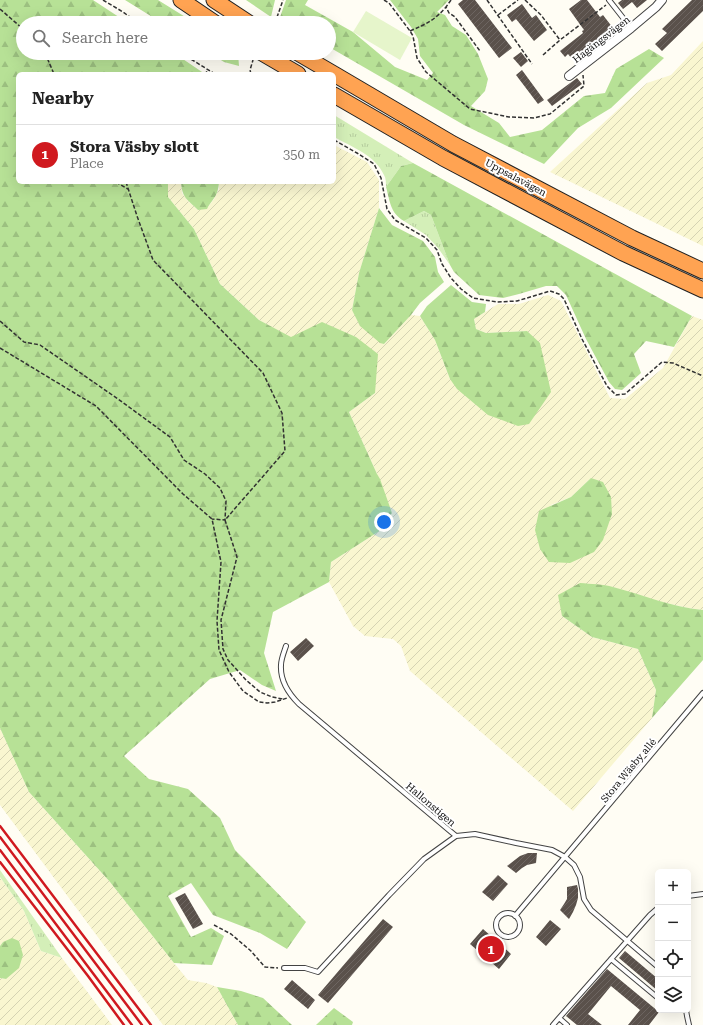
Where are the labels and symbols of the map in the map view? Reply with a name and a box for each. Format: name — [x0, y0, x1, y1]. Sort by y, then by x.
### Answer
street label: Hagängsvägen — [570, 13, 633, 65]
street label: Uppsalavägen — [483, 157, 549, 198]
your location — [374, 512, 394, 532]
street label: Stora Wäsby allé — [599, 736, 659, 804]
street label: Hallonstigen — [404, 780, 458, 829]
pin: 1 — [478, 934, 504, 964]

